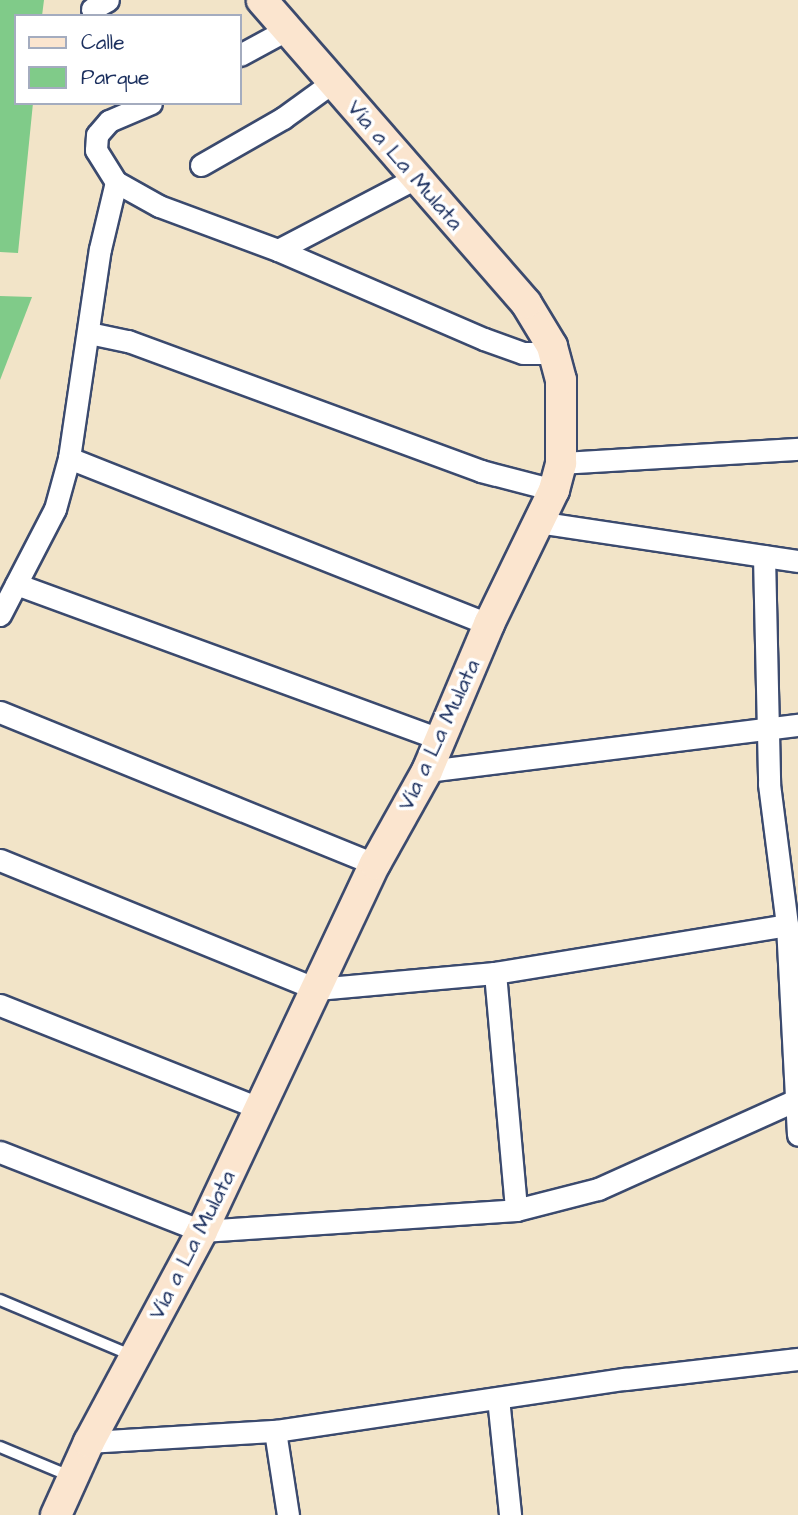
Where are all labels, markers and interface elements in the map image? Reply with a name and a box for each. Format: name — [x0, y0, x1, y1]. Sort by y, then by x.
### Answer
legend — [14, 14, 242, 105]
text: Calle — [81, 28, 125, 57]
text: Parque — [81, 63, 149, 92]
street label: Vía a La Mulata — [341, 94, 469, 236]
street label: Vía a La Mulata — [392, 655, 486, 815]
street label: Vía a La Mulata — [143, 1166, 241, 1324]

